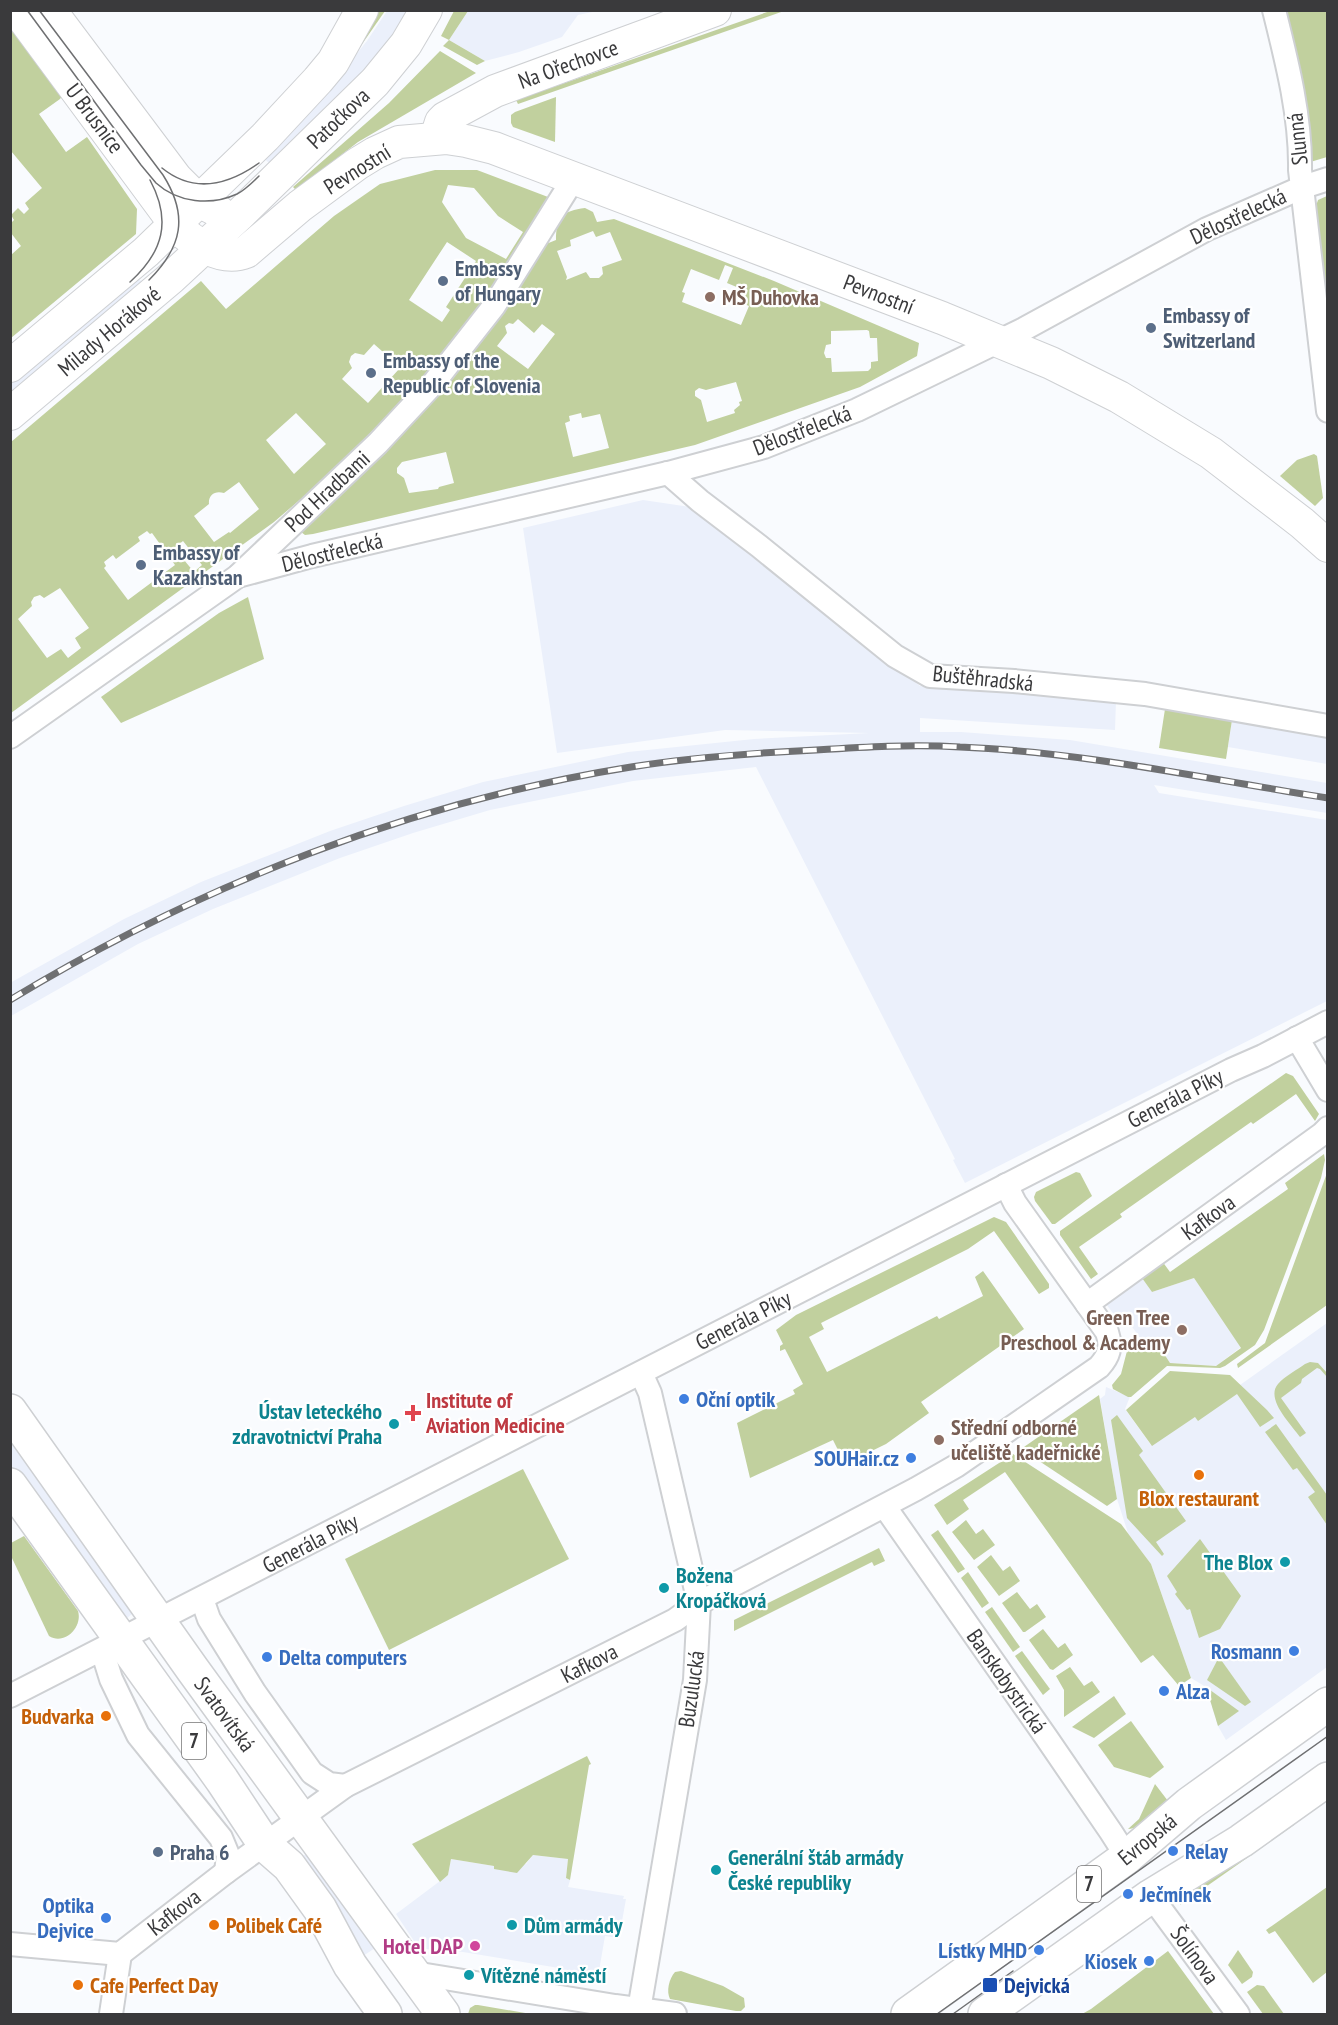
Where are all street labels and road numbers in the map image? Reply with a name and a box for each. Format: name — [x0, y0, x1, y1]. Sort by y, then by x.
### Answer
street label: Na Ořechovce — [514, 33, 622, 95]
street label: U Brusnice — [60, 77, 130, 159]
street label: Patočkova — [301, 81, 375, 155]
street label: Slunná — [1280, 112, 1314, 166]
street label: Pevnostní — [318, 138, 396, 200]
street label: Dělostřelecká — [1185, 182, 1291, 250]
street label: Pevnostní — [840, 268, 919, 320]
street label: Milady Horákové — [52, 280, 166, 382]
street label: Dělostřelecká — [749, 398, 855, 462]
street label: Pod Hradbami — [278, 444, 376, 538]
street label: Dělostřelecká — [279, 526, 385, 578]
street label: Buštěhradská — [931, 659, 1035, 697]
street label: Generála Píky — [1122, 1062, 1228, 1134]
street label: Kafkova — [1176, 1188, 1240, 1246]
street label: Generála Píky — [690, 1284, 796, 1356]
street label: Generála Píky — [257, 1507, 363, 1579]
street label: Banskobystrická — [961, 1623, 1053, 1739]
street label: Kafkova — [556, 1637, 622, 1689]
street label: Buzulucká — [672, 1649, 710, 1729]
street label: Svatovítská — [188, 1671, 262, 1757]
road number: 7 — [182, 1723, 206, 1759]
street label: Evropská — [1112, 1807, 1182, 1871]
road number: 7 — [1077, 1866, 1101, 1902]
street label: Kafkova — [142, 1883, 206, 1941]
street label: Šolínova — [1165, 1920, 1225, 1990]

